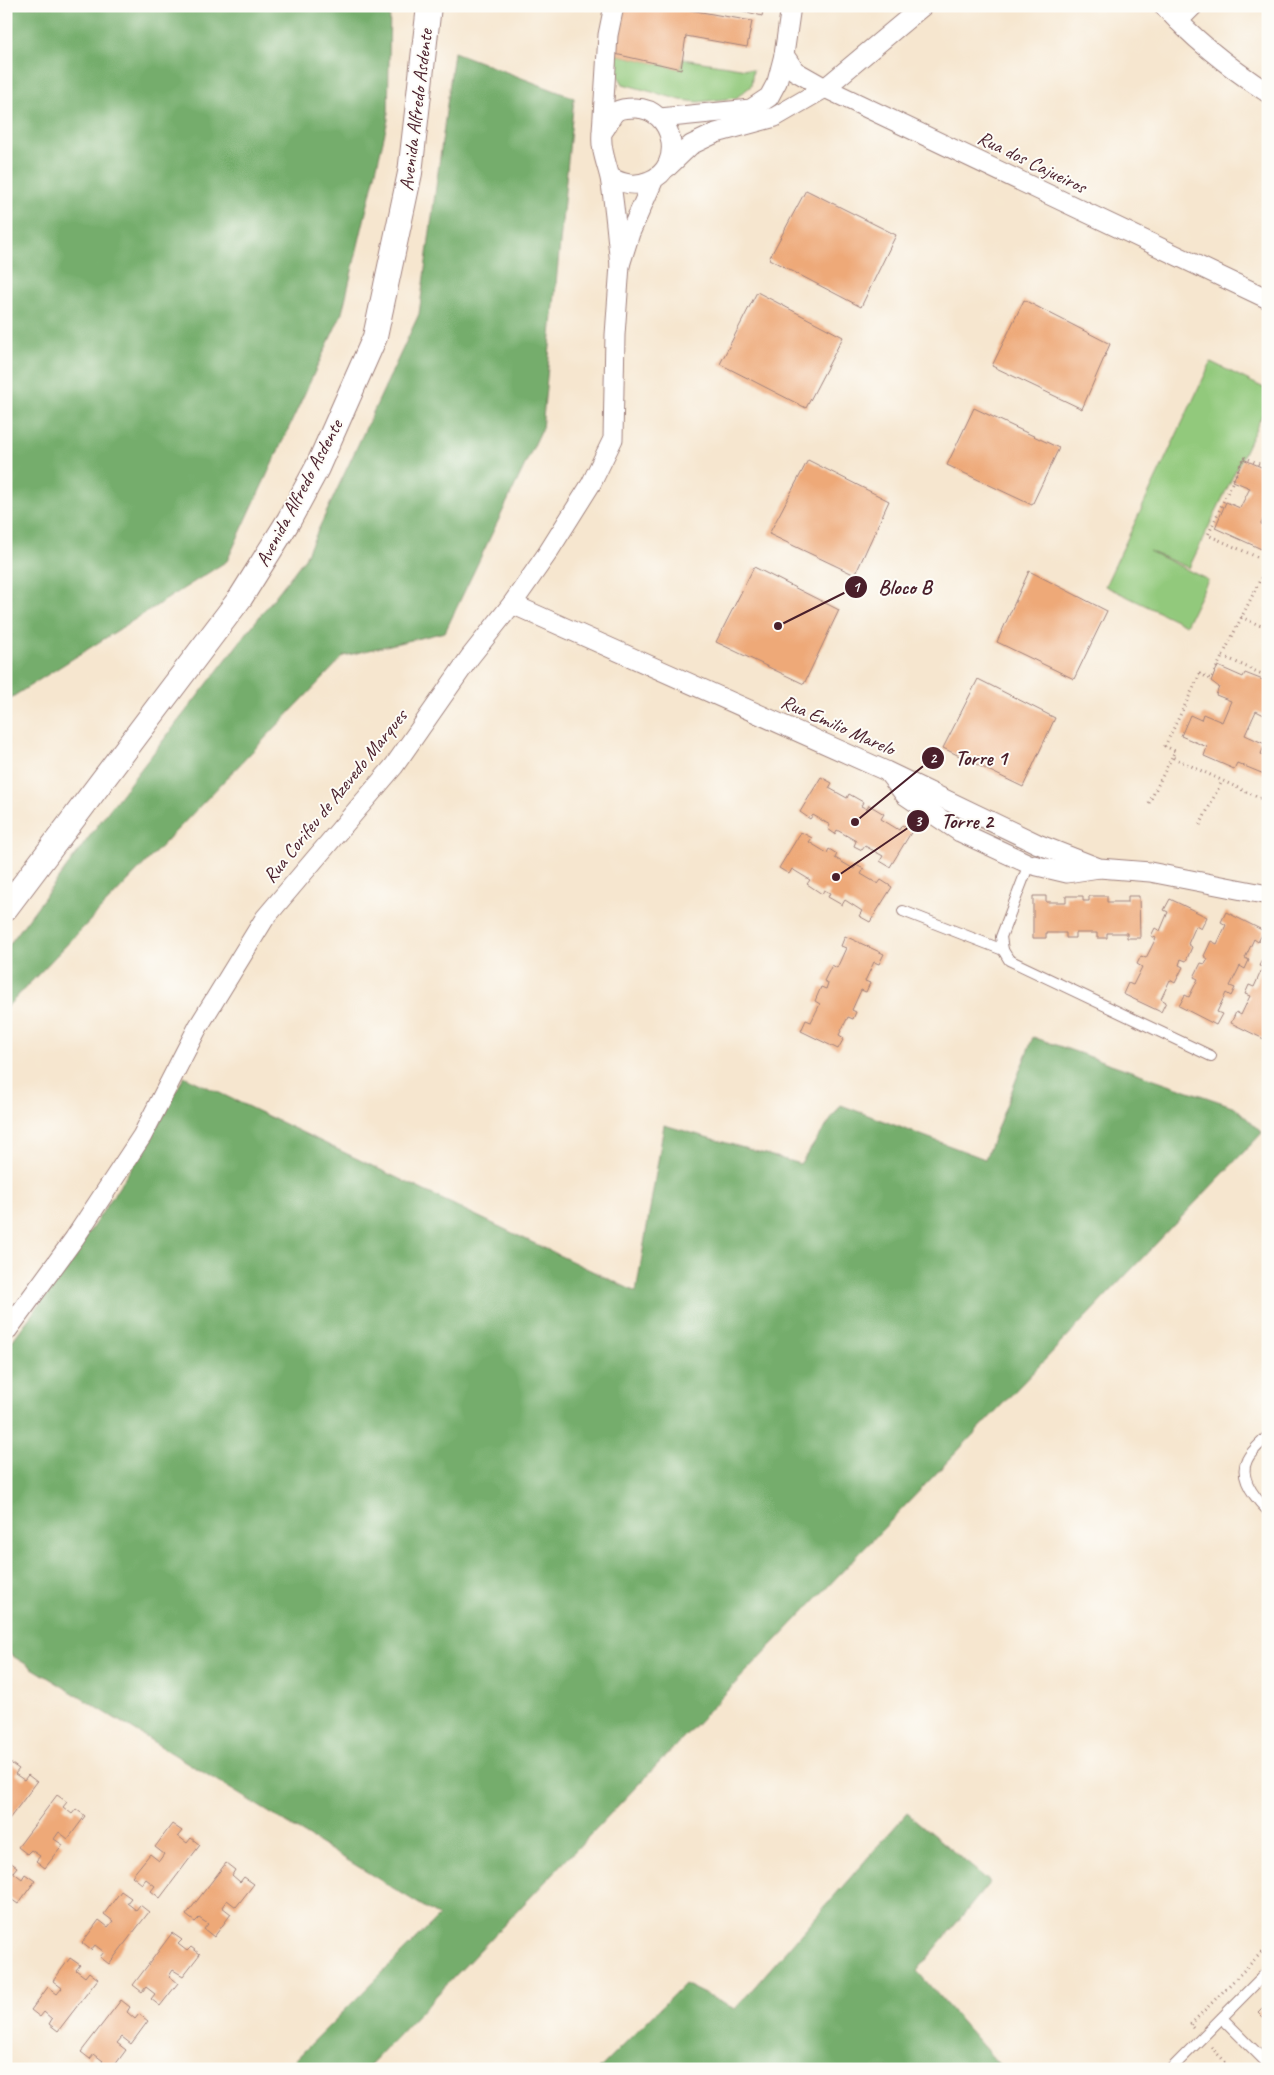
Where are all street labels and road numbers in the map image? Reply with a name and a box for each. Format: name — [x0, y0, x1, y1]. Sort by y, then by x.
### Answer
street label: Avenida Alfredo Asdente — [394, 26, 439, 192]
street label: Rua dos Cajueiros — [974, 125, 1092, 200]
street label: Avenida Alfredo Asdente — [250, 414, 349, 571]
street label: Rua Emilio Marelo — [777, 689, 901, 762]
street label: Rua Corifeu de Azevedo Marques — [257, 703, 414, 888]

